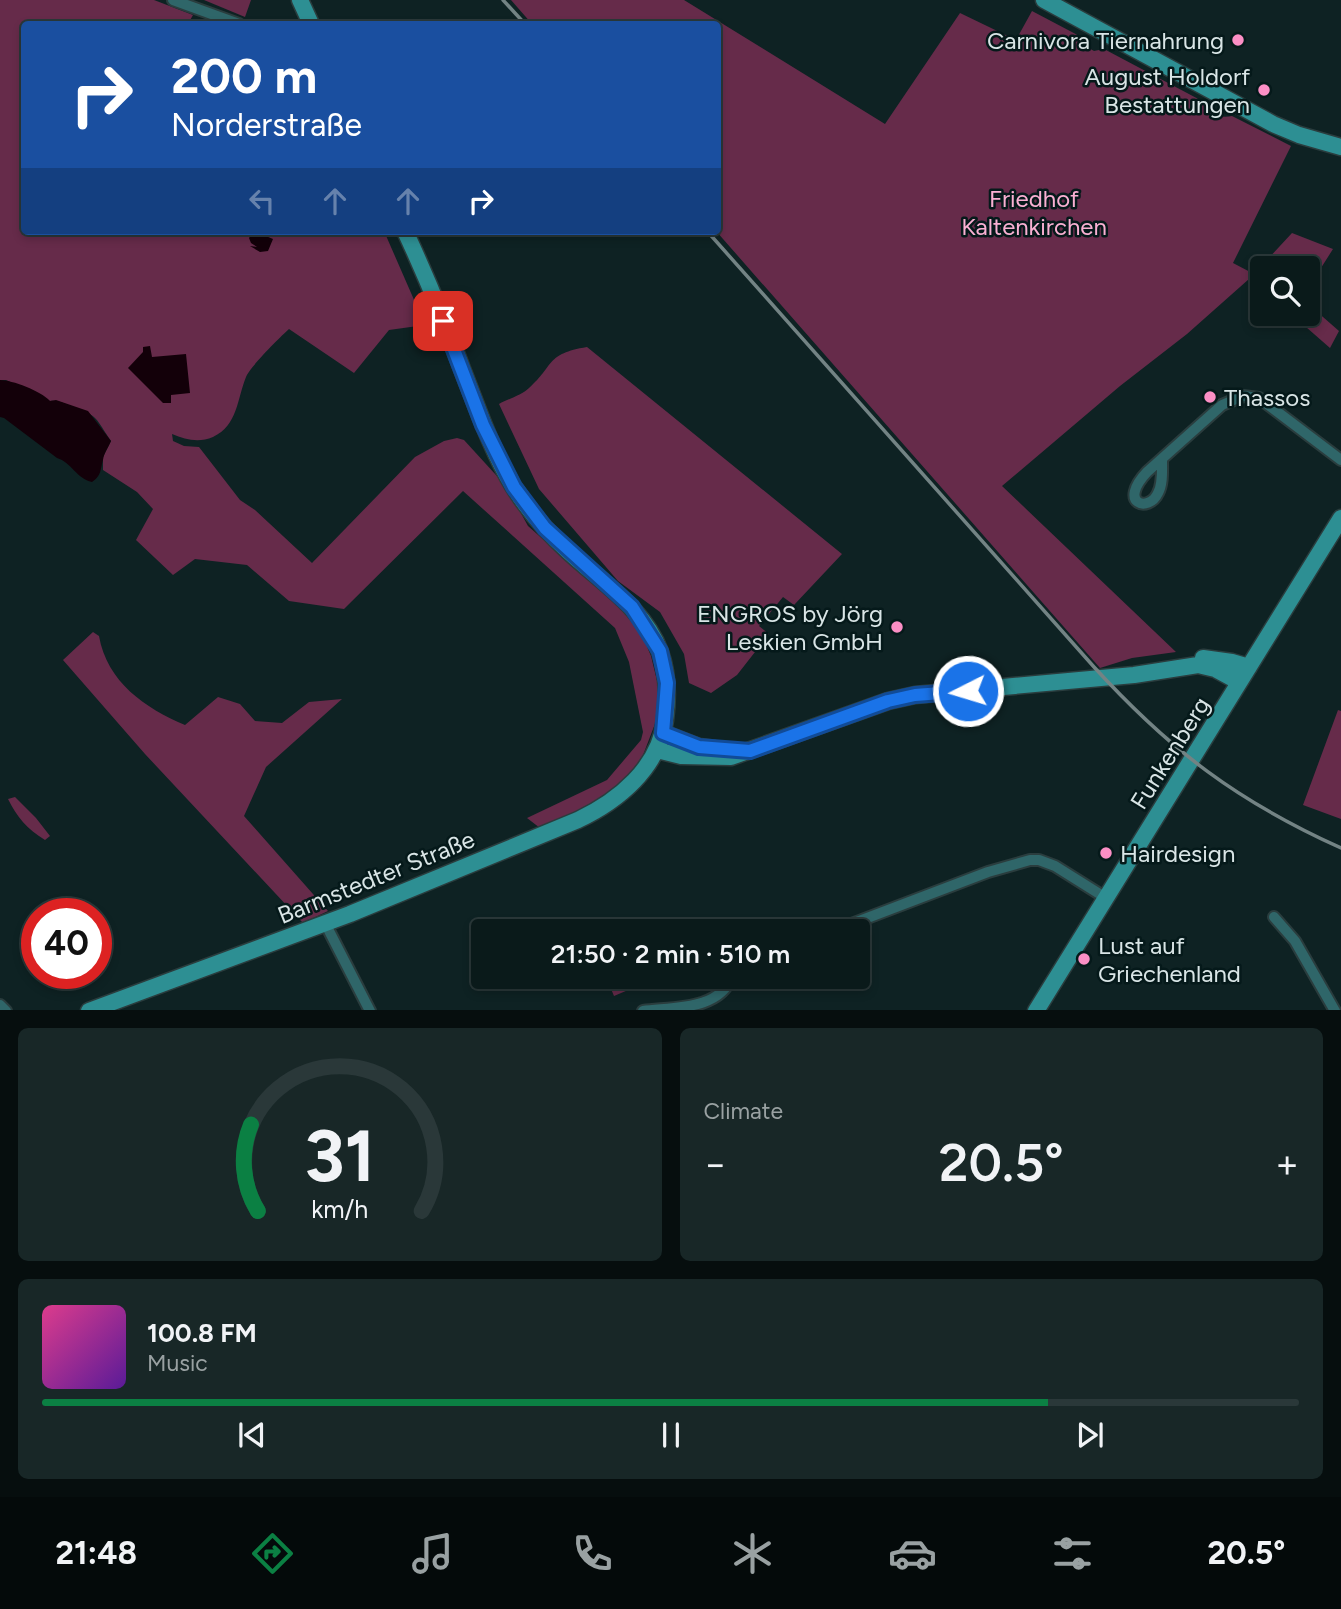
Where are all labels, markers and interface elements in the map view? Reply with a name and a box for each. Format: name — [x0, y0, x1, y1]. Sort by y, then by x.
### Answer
place label: Carnivora Tiernahrung — [987, 26, 1224, 55]
marker: Carnivora Tiernahrung — [1230, 32, 1246, 48]
text: 200 m — [171, 46, 317, 105]
icon: right — [56, 49, 147, 140]
place label: August Holdorf Bestattungen — [1085, 62, 1250, 119]
marker: August Holdorf Bestattungen — [1256, 82, 1272, 98]
text: Norderstraße — [171, 106, 362, 144]
icon: left — [243, 182, 281, 220]
icon: ahead — [316, 182, 354, 220]
icon: ahead — [389, 182, 427, 220]
icon: right — [462, 182, 500, 220]
park label: Friedhof Kaltenkirchen — [961, 184, 1107, 241]
map controls — [1250, 256, 1320, 326]
button: search — [1250, 256, 1320, 326]
pin — [413, 291, 473, 351]
icon: arrive — [424, 302, 462, 340]
place label: Thassos — [1224, 383, 1310, 412]
marker: Thassos — [1202, 389, 1218, 405]
place label: ENGROS by Jörg Leskien GmbH — [697, 599, 883, 656]
marker: ENGROS by Jörg Leskien GmbH — [889, 619, 905, 635]
position arrow — [931, 654, 1005, 728]
street label: Funkenberg — [1124, 692, 1216, 814]
street label: Barmstedter Straße — [273, 824, 479, 930]
place label: Hairdesign — [1120, 839, 1235, 868]
marker: Hairdesign — [1098, 845, 1114, 861]
speed limit sign: 40 — [21, 898, 112, 989]
place label: Lust auf Griechenland — [1098, 931, 1241, 988]
text: 21:50 · 2 min · 510 m — [551, 938, 790, 970]
marker: Lust auf Griechenland — [1076, 951, 1092, 967]
text: Climate — [704, 1097, 783, 1125]
text: 31 — [304, 1112, 375, 1199]
text: 20.5° — [939, 1132, 1064, 1194]
text: − — [704, 1141, 727, 1187]
text: + — [1275, 1141, 1299, 1187]
text: km/h — [311, 1193, 368, 1223]
text: 100.8 FM — [147, 1317, 257, 1349]
text: Music — [147, 1349, 208, 1377]
icon: previous — [233, 1416, 271, 1454]
icon: pause — [652, 1416, 690, 1454]
icon: next — [1071, 1416, 1109, 1454]
icon: directions — [248, 1529, 297, 1578]
icon: music — [408, 1529, 457, 1578]
icon: phone — [568, 1529, 617, 1578]
icon: climate — [728, 1529, 777, 1578]
icon: car — [888, 1529, 937, 1578]
icon: filters — [1048, 1529, 1097, 1578]
text: 21:48 — [55, 1534, 137, 1572]
text: 20.5° — [1208, 1534, 1285, 1572]

